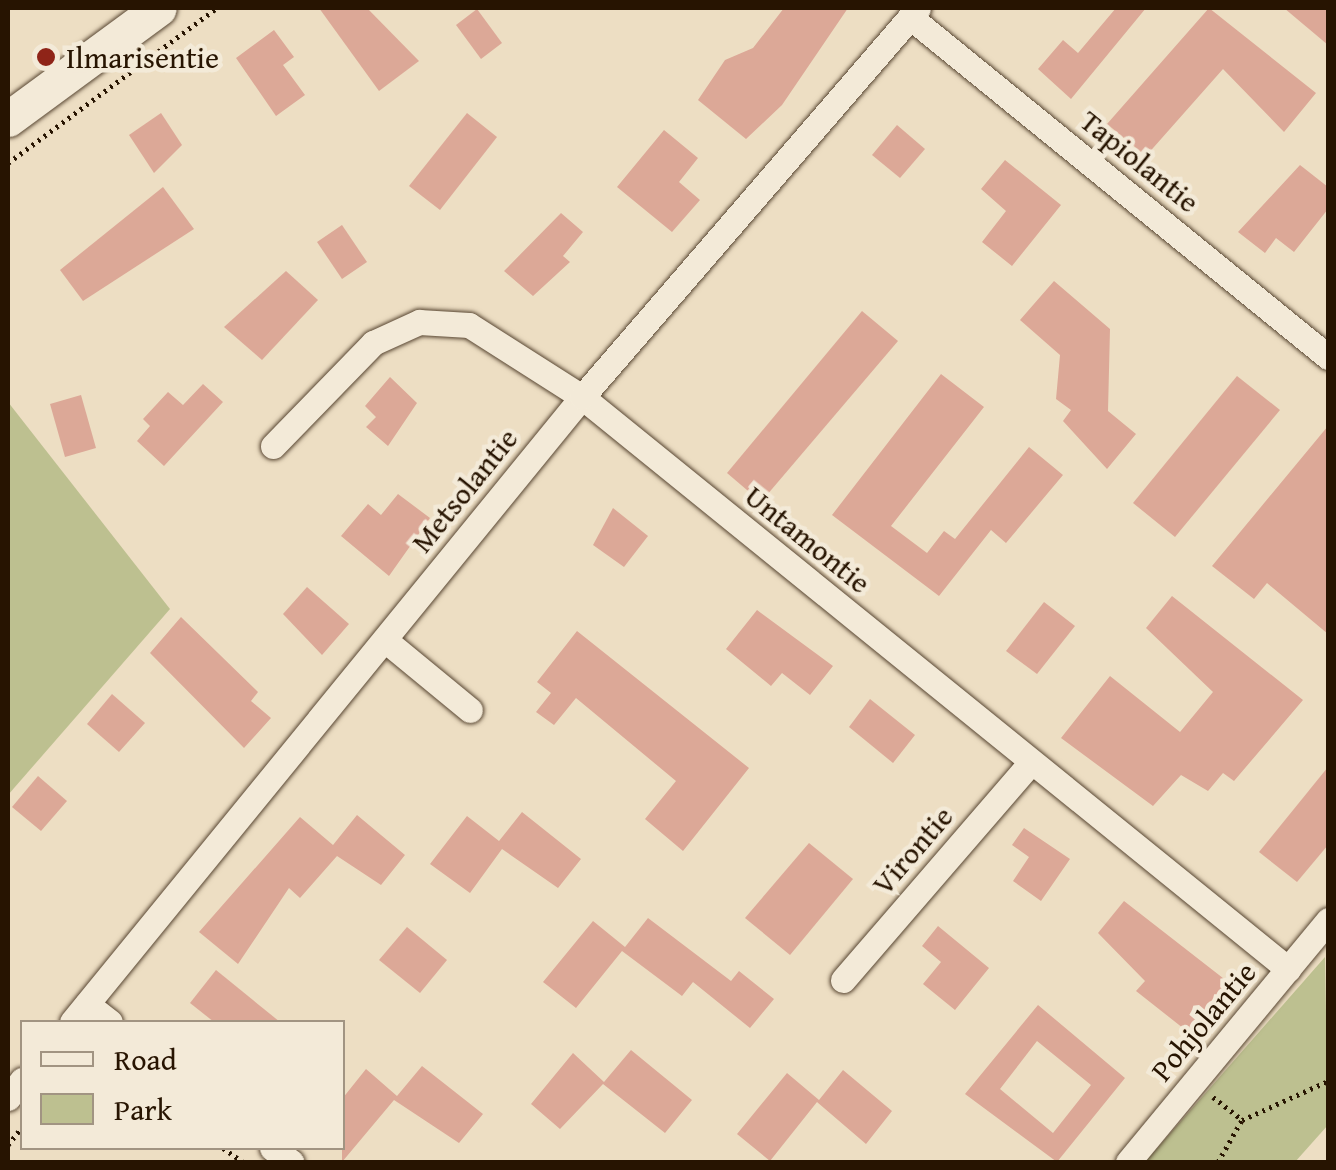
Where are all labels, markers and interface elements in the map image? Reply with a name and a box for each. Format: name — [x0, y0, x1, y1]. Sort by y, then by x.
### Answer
place label: Ilmarisentie — [66, 39, 219, 75]
marker: Ilmarisentie — [35, 46, 57, 68]
street label: Tapiolantie — [1073, 102, 1207, 220]
street label: Metsolantie — [403, 421, 525, 559]
street label: Untamontie — [738, 477, 878, 601]
street label: Virontie — [864, 798, 960, 902]
street label: Pohjolantie — [1143, 954, 1263, 1088]
legend — [20, 1020, 345, 1150]
text: Road — [114, 1037, 177, 1081]
text: Park — [114, 1087, 172, 1131]

